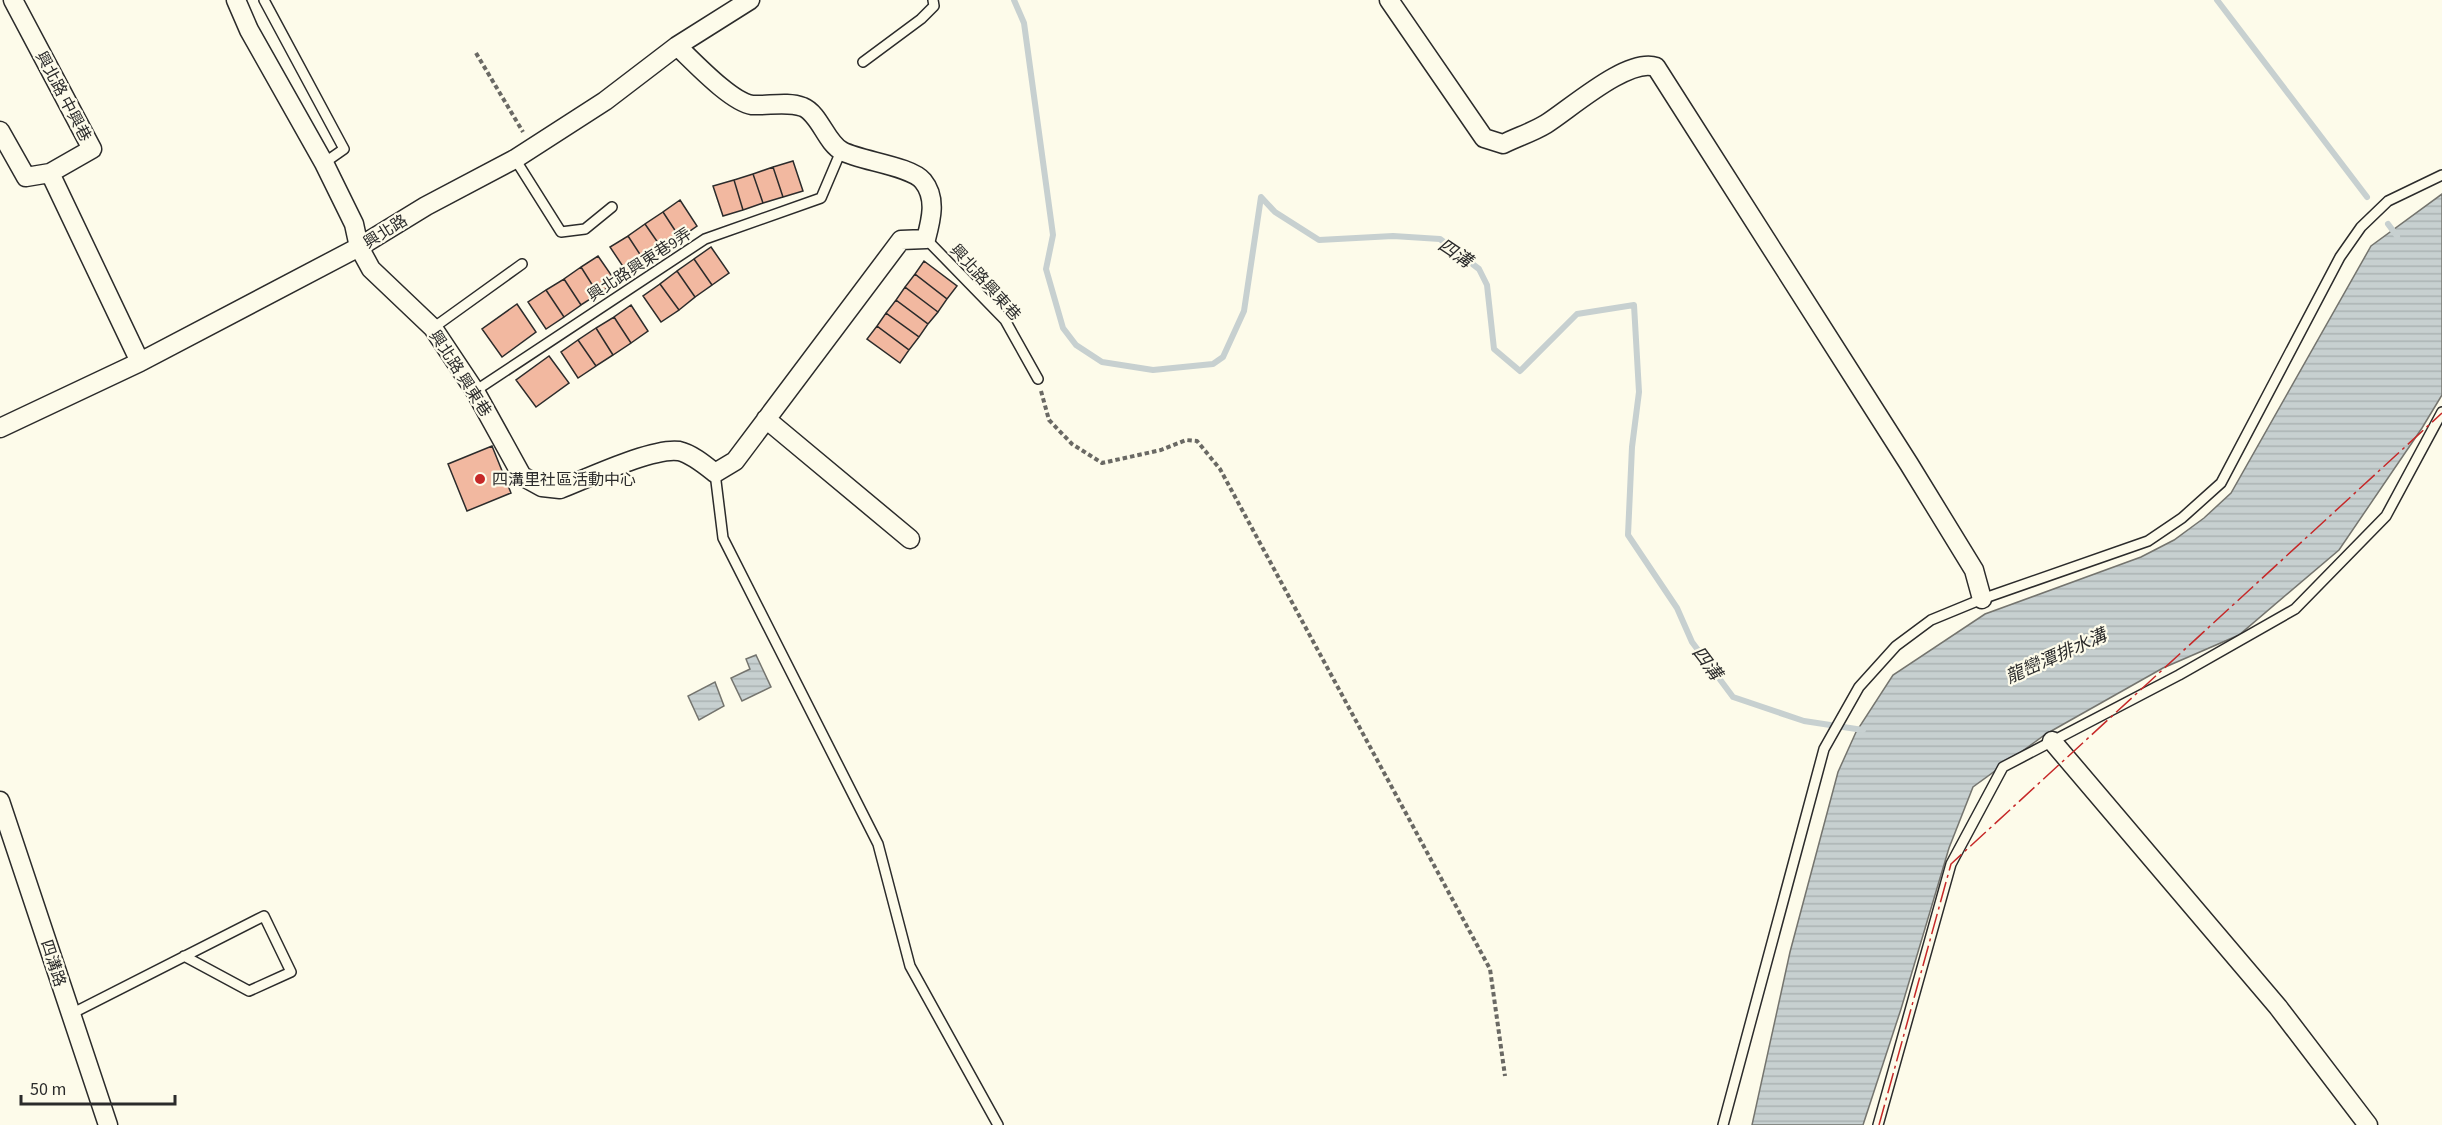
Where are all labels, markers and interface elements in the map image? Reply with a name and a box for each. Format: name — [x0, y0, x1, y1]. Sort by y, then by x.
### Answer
street label: 興北路 中興巷 — [30, 48, 96, 145]
street label: 興北路 — [359, 210, 412, 254]
street label: 興北路興東巷9弄 — [583, 223, 696, 307]
water label: 四溝 — [1433, 233, 1479, 276]
street label: 興北路興東巷 — [945, 240, 1026, 326]
street label: 興北路 興東巷 — [424, 326, 496, 421]
place label: 四溝里社區活動中心 — [492, 469, 636, 491]
marker: 四溝里社區活動中心 — [473, 472, 487, 486]
water label: 龍巒潭排水溝 — [2002, 622, 2113, 690]
water label: 四溝 — [1686, 641, 1729, 688]
street label: 四溝路 — [35, 937, 71, 990]
scale bar — [21, 1068, 176, 1106]
text: 50 m — [30, 1077, 66, 1102]

